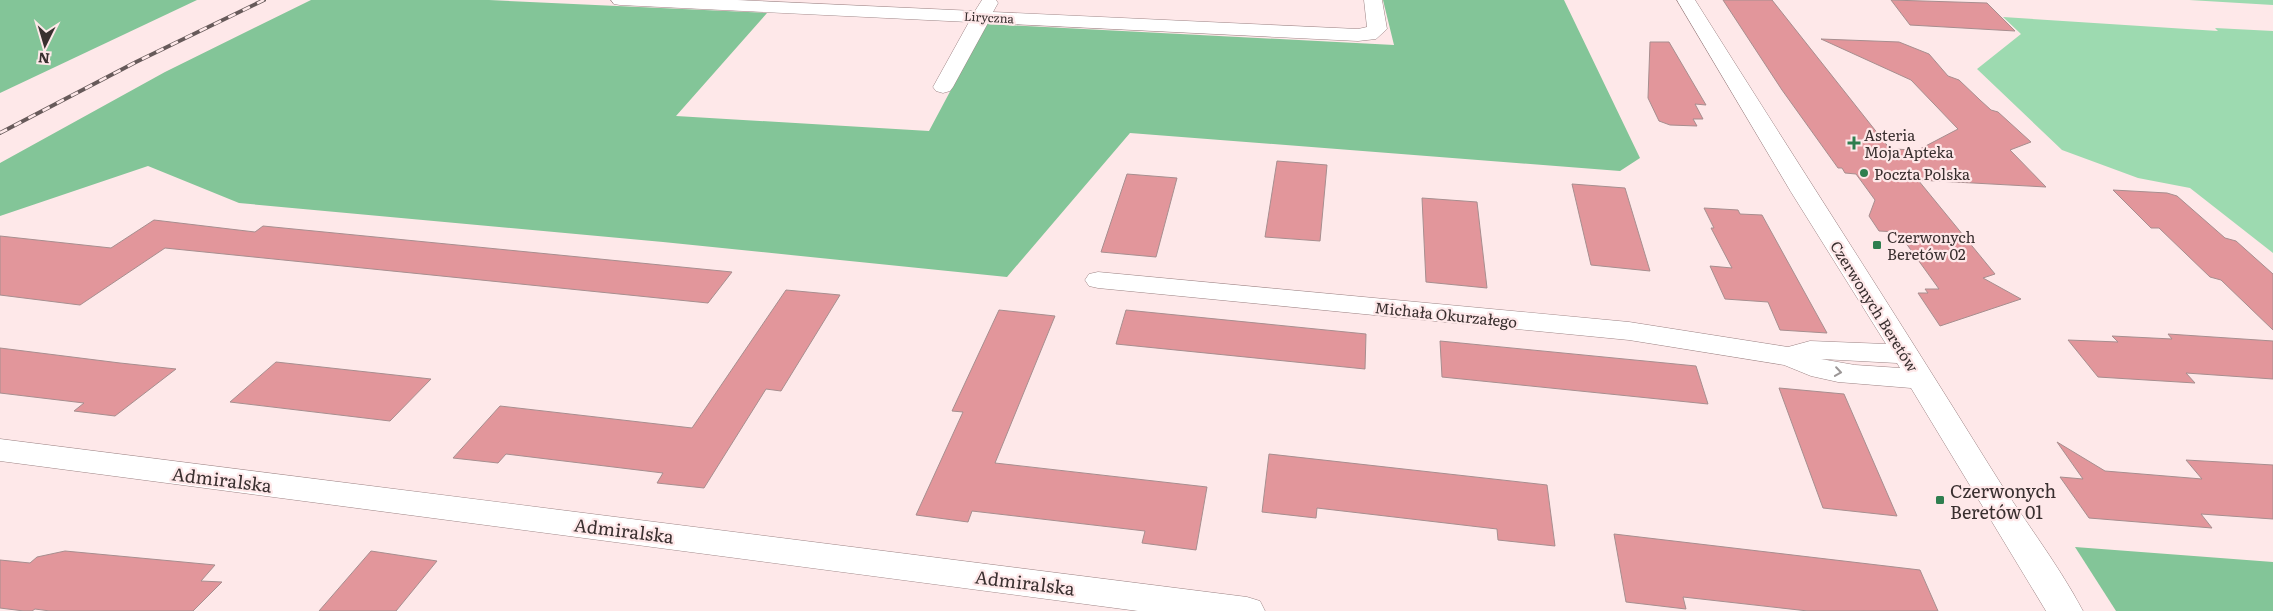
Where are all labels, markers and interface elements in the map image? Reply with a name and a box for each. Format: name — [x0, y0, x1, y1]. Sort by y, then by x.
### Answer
street label: Liryczna — [963, 7, 1015, 27]
north arrow — [20, 20, 70, 70]
text: N — [37, 48, 51, 69]
place label: Asteria Moja Apteka — [1864, 123, 1954, 163]
marker: Asteria Moja Apteka — [1848, 137, 1860, 149]
place label: Poczta Polska — [1874, 162, 1971, 185]
marker: Poczta Polska — [1858, 167, 1870, 179]
place label: Czerwonych Beretów 02 — [1887, 225, 1976, 265]
street label: Czerwonych Beretów — [1825, 236, 1925, 376]
marker: Czerwonych Beretów 02 — [1871, 239, 1883, 251]
street label: Michała Okurzałego — [1374, 295, 1519, 333]
one-way arrow — [1834, 366, 1842, 377]
street label: Admiralska — [170, 459, 274, 499]
place label: Czerwonych Beretów 01 — [1950, 477, 2056, 525]
marker: Czerwonych Beretów 01 — [1934, 494, 1946, 506]
street label: Admiralska — [572, 510, 676, 550]
street label: Admiralska — [973, 562, 1077, 602]

